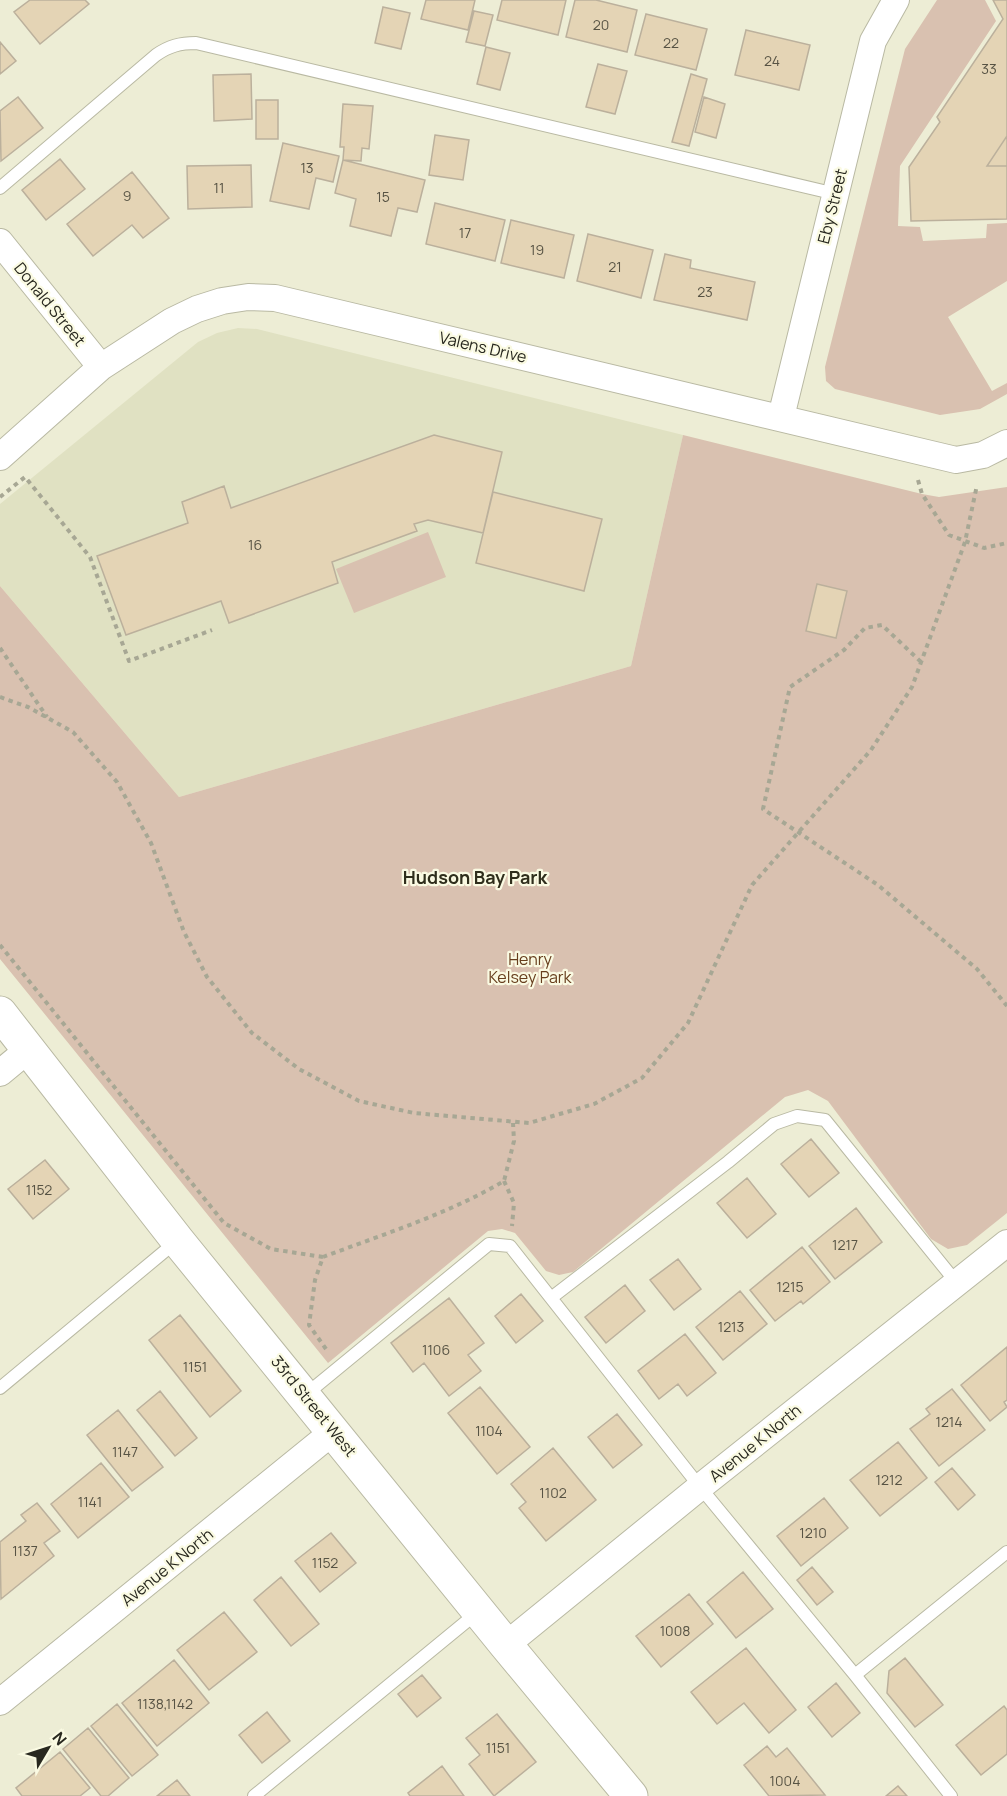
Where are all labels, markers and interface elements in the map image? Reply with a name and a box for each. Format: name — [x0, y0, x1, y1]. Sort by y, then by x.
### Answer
house number: 20 — [593, 15, 609, 34]
house number: 22 — [663, 33, 679, 52]
house number: 24 — [764, 51, 780, 70]
house number: 33 — [981, 59, 997, 78]
house number: 13 — [300, 158, 314, 177]
street label: Eby Street — [812, 166, 852, 246]
house number: 11 — [214, 178, 224, 197]
house number: 9 — [123, 186, 131, 205]
house number: 15 — [376, 187, 390, 206]
house number: 17 — [459, 223, 471, 242]
house number: 19 — [530, 240, 544, 259]
street label: Donald Street — [9, 257, 91, 351]
house number: 21 — [608, 257, 622, 276]
house number: 23 — [697, 282, 713, 301]
street label: Valens Drive — [437, 326, 529, 368]
house number: 16 — [248, 535, 262, 554]
district label: Hudson Bay Park — [403, 865, 549, 889]
park label: Henry Kelsey Park — [488, 948, 573, 988]
house number: 1152 — [26, 1180, 52, 1199]
house number: 1217 — [832, 1235, 858, 1254]
house number: 1215 — [777, 1277, 804, 1296]
house number: 1213 — [718, 1317, 744, 1336]
house number: 1106 — [422, 1340, 450, 1359]
street label: 33rd Street West — [266, 1351, 362, 1461]
house number: 1151 — [183, 1357, 207, 1376]
street label: Avenue K North — [704, 1399, 806, 1487]
house number: 1214 — [935, 1412, 963, 1431]
house number: 1104 — [475, 1421, 503, 1440]
house number: 1147 — [112, 1442, 138, 1461]
house number: 1212 — [876, 1470, 902, 1489]
house number: 1102 — [539, 1483, 567, 1502]
house number: 1141 — [78, 1492, 102, 1511]
street label: Avenue K North — [116, 1523, 218, 1611]
house number: 1210 — [799, 1523, 827, 1542]
house number: 1137 — [12, 1541, 38, 1560]
house number: 1152 — [312, 1553, 338, 1572]
house number: 1008 — [660, 1621, 690, 1640]
house number: 1138,1142 — [137, 1694, 193, 1713]
north arrow — [18, 1718, 78, 1778]
text: N — [47, 1727, 72, 1750]
house number: 1151 — [486, 1738, 510, 1757]
house number: 1004 — [770, 1771, 800, 1790]

